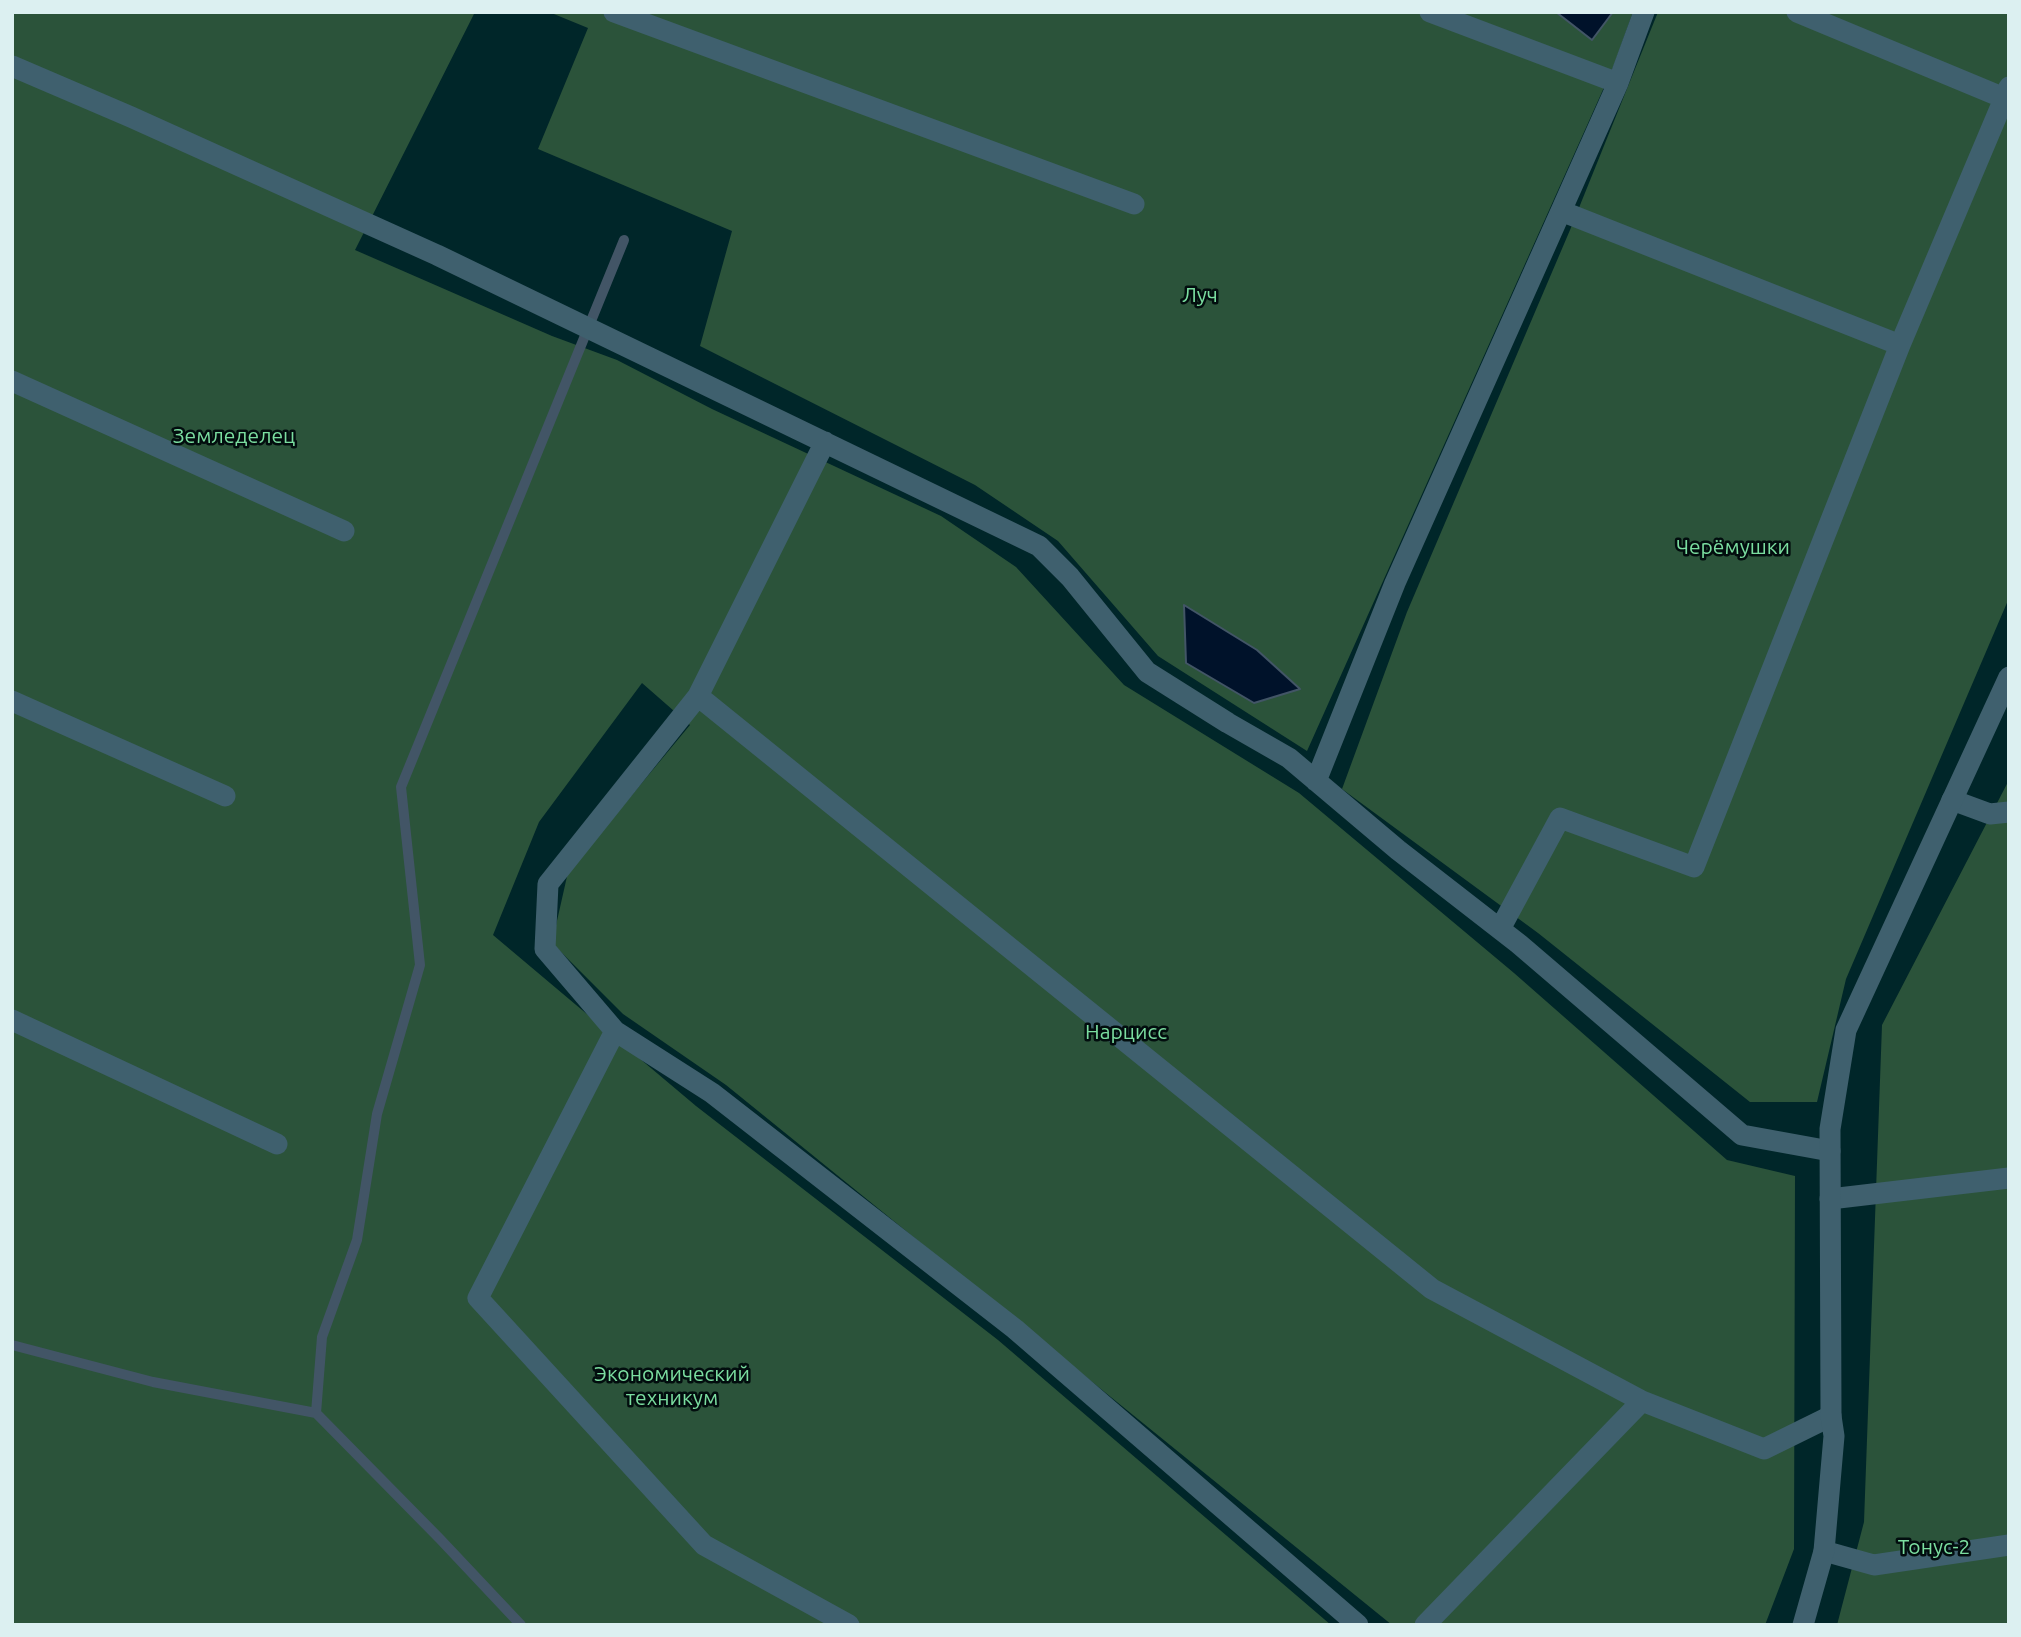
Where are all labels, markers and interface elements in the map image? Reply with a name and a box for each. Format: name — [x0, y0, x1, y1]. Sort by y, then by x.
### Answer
park label: Луч — [1182, 282, 1218, 308]
park label: Земледелец — [173, 423, 295, 449]
park label: Черёмушки — [1676, 534, 1790, 560]
park label: Нарцисс — [1085, 1019, 1167, 1045]
park label: Экономический техникум — [594, 1361, 750, 1411]
park label: Тонус-2 — [1898, 1534, 1970, 1560]

